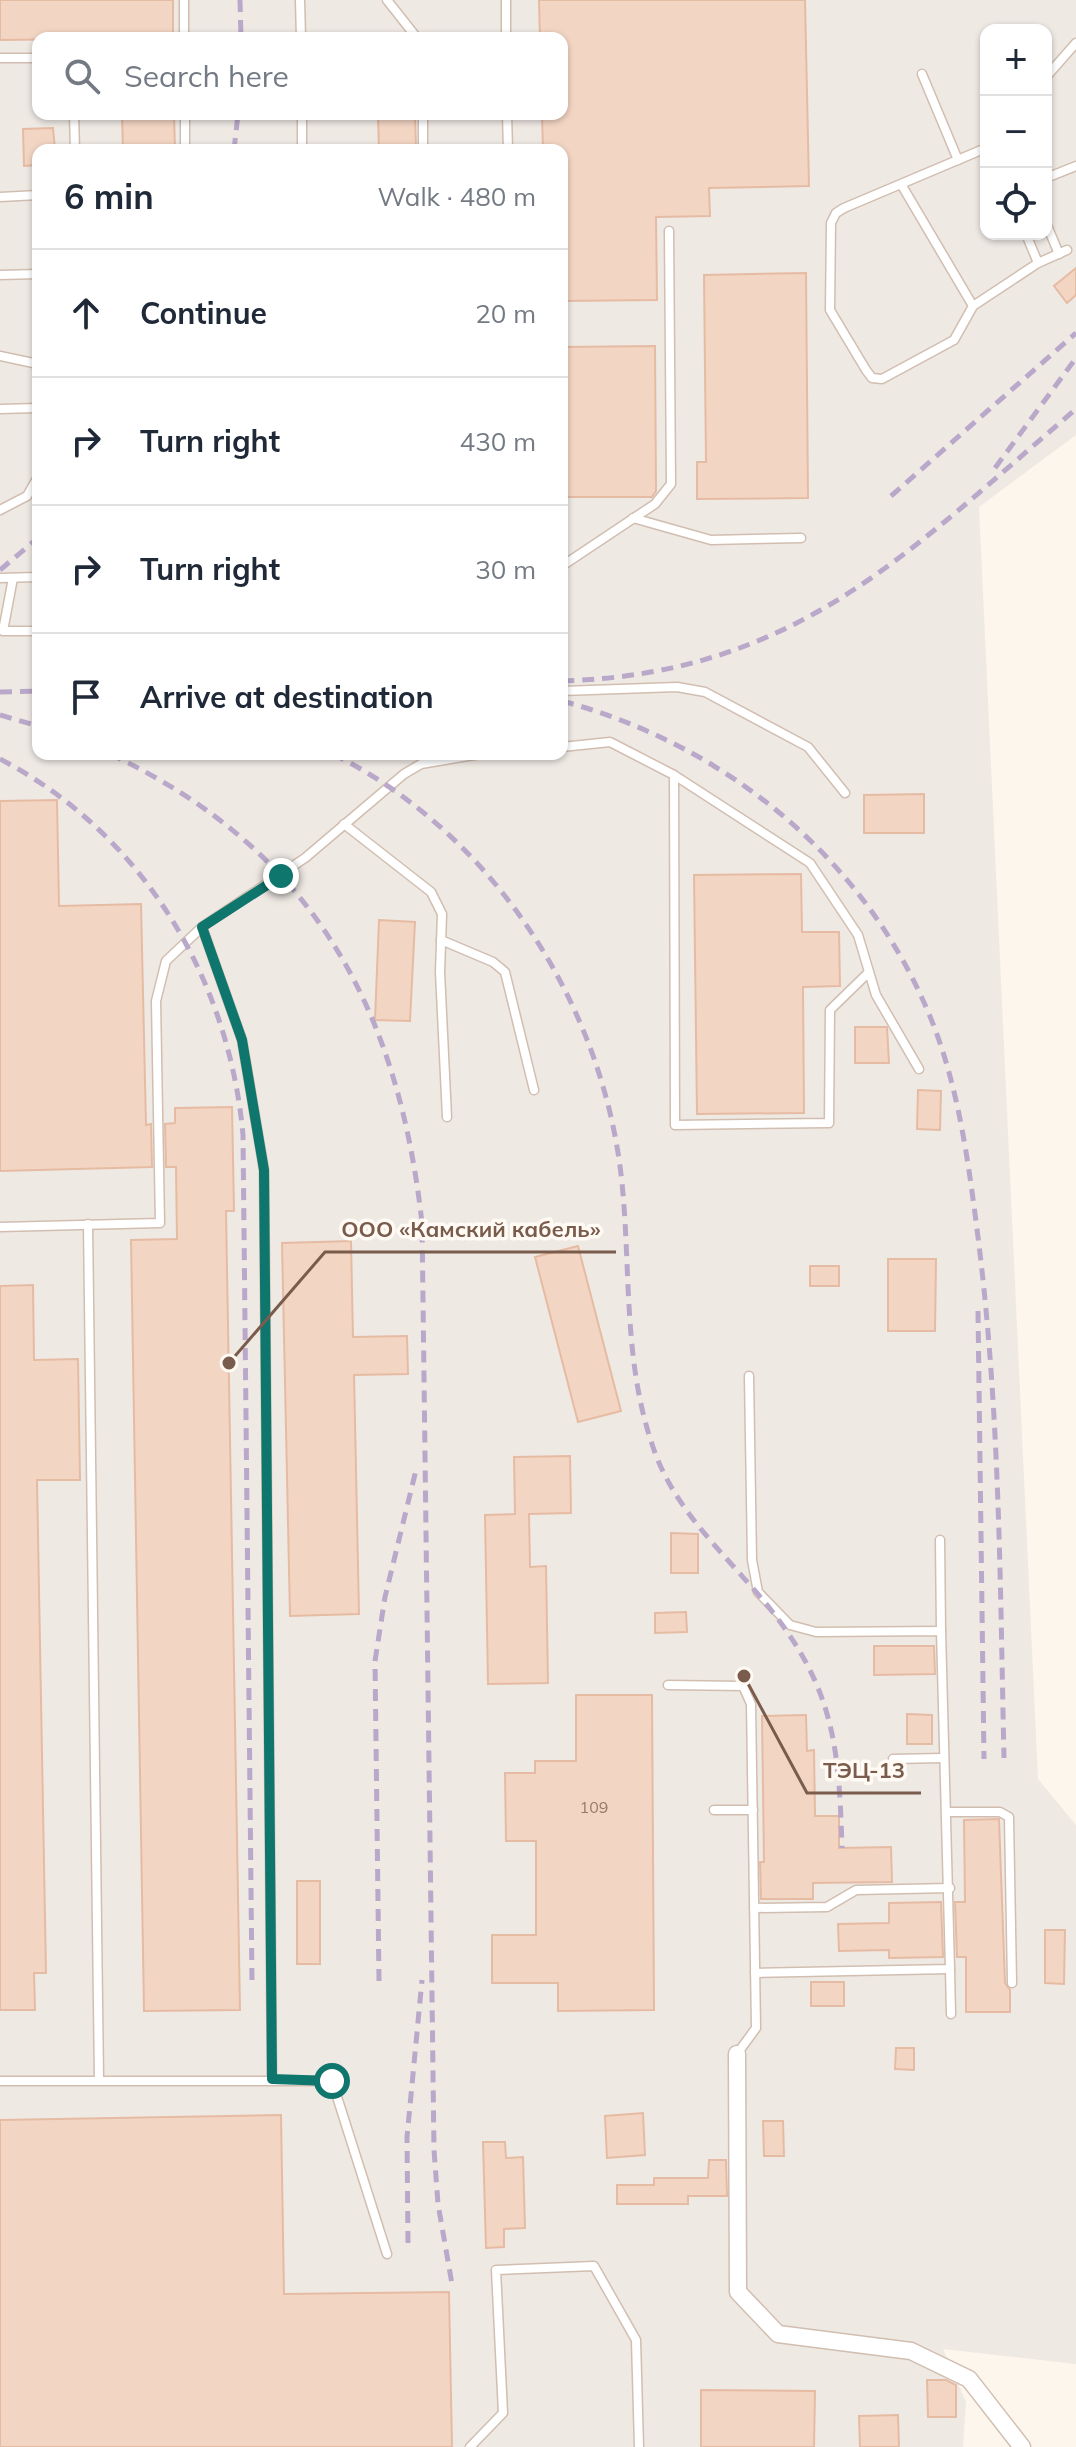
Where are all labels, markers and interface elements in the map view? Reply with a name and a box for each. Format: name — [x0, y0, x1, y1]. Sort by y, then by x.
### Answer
map controls — [980, 24, 1052, 240]
button: + — [980, 24, 1052, 96]
search box — [32, 32, 568, 120]
icon: search — [60, 54, 104, 98]
text: Search here — [124, 57, 289, 95]
button: − — [980, 96, 1052, 168]
button: locate — [980, 168, 1052, 240]
text: 6 min — [64, 175, 154, 218]
text: Walk · 480 m — [377, 180, 536, 213]
icon: ahead — [64, 291, 108, 335]
text: Continue — [140, 294, 267, 332]
text: 20 m — [475, 297, 536, 330]
icon: right — [64, 419, 108, 463]
text: Turn right — [140, 422, 280, 460]
text: 430 m — [460, 425, 536, 458]
icon: right — [64, 547, 108, 591]
text: Turn right — [140, 550, 280, 588]
text: 30 m — [475, 553, 536, 586]
icon: arrive — [64, 675, 108, 719]
text: Arrive at destination — [140, 678, 434, 716]
route end — [263, 858, 299, 894]
callout: ООО «Камский кабель» — [325, 1206, 616, 1252]
text: ООО «Камский кабель» — [341, 1215, 601, 1243]
callout: ТЭЦ-13 — [807, 1747, 921, 1793]
text: ТЭЦ-13 — [823, 1756, 905, 1784]
house number: 109 — [580, 1797, 608, 1817]
route start — [314, 2063, 350, 2099]

